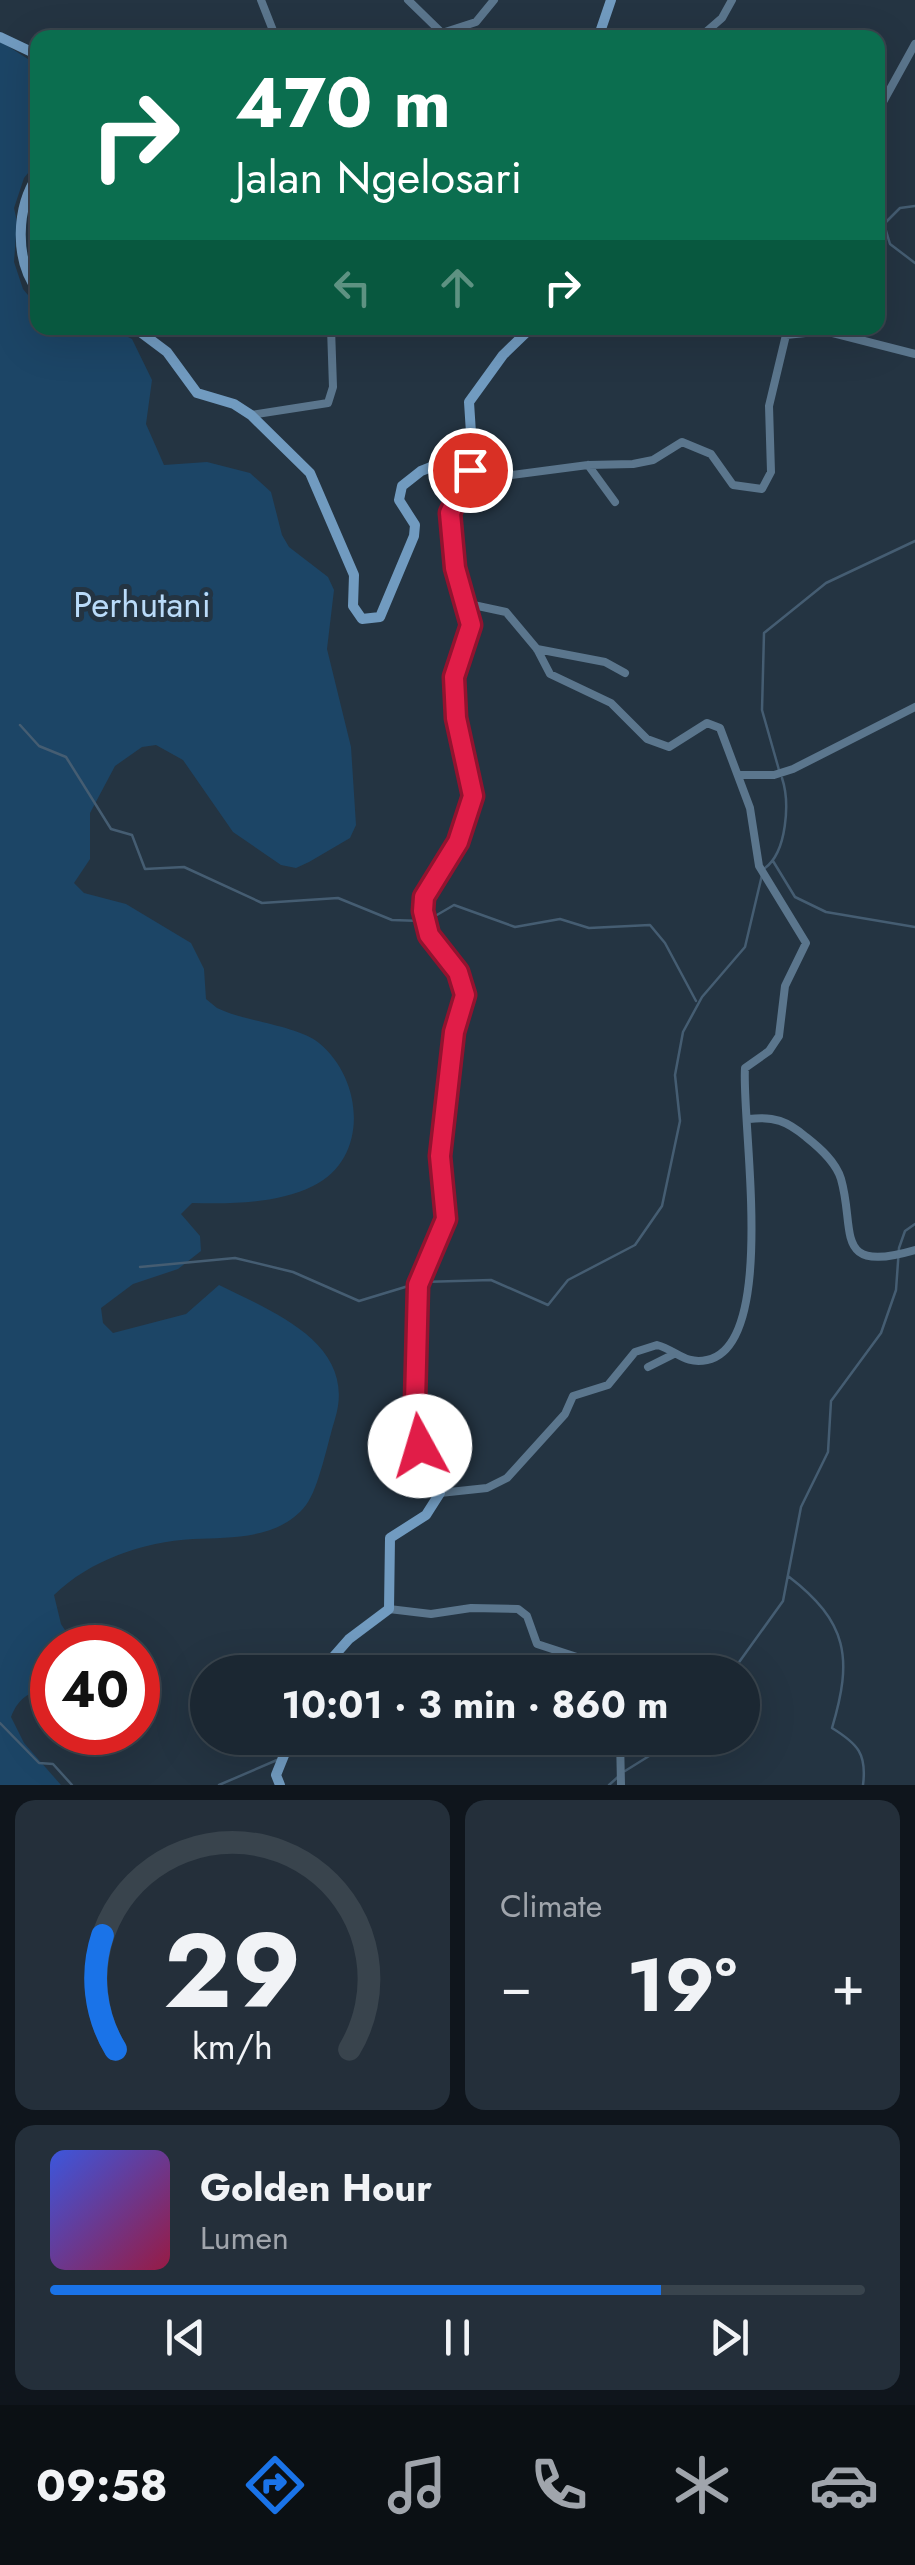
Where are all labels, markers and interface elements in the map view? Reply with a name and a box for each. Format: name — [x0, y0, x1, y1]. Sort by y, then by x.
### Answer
text: 470 m — [235, 52, 451, 153]
icon: right — [70, 70, 200, 200]
text: Jalan Ngelosari — [235, 145, 522, 210]
icon: left — [325, 260, 380, 315]
icon: ahead — [430, 260, 485, 315]
icon: right — [535, 260, 590, 315]
pin — [428, 428, 513, 513]
icon: arrive — [443, 443, 498, 498]
park label: Perhutani — [73, 580, 211, 630]
position arrow — [368, 1394, 472, 1498]
speed limit sign: 40 — [30, 1625, 160, 1755]
text: 10:01 · 3 min · 860 m — [282, 1677, 668, 1732]
text: Climate — [500, 1883, 602, 1929]
text: 29 — [164, 1896, 301, 2046]
text: 19° — [626, 1931, 737, 2039]
text: − — [500, 1946, 532, 2026]
text: + — [831, 1946, 865, 2026]
text: km/h — [192, 2021, 273, 2072]
text: Golden Hour — [200, 2160, 432, 2215]
text: Lumen — [200, 2215, 289, 2261]
icon: previous — [158, 2310, 213, 2365]
icon: pause — [430, 2310, 485, 2365]
icon: next — [702, 2310, 757, 2365]
icon: directions — [240, 2450, 310, 2520]
icon: music — [382, 2450, 452, 2520]
icon: phone — [524, 2450, 594, 2520]
icon: climate — [667, 2450, 737, 2520]
icon: car — [809, 2450, 879, 2520]
text: 09:58 — [36, 2453, 168, 2518]

